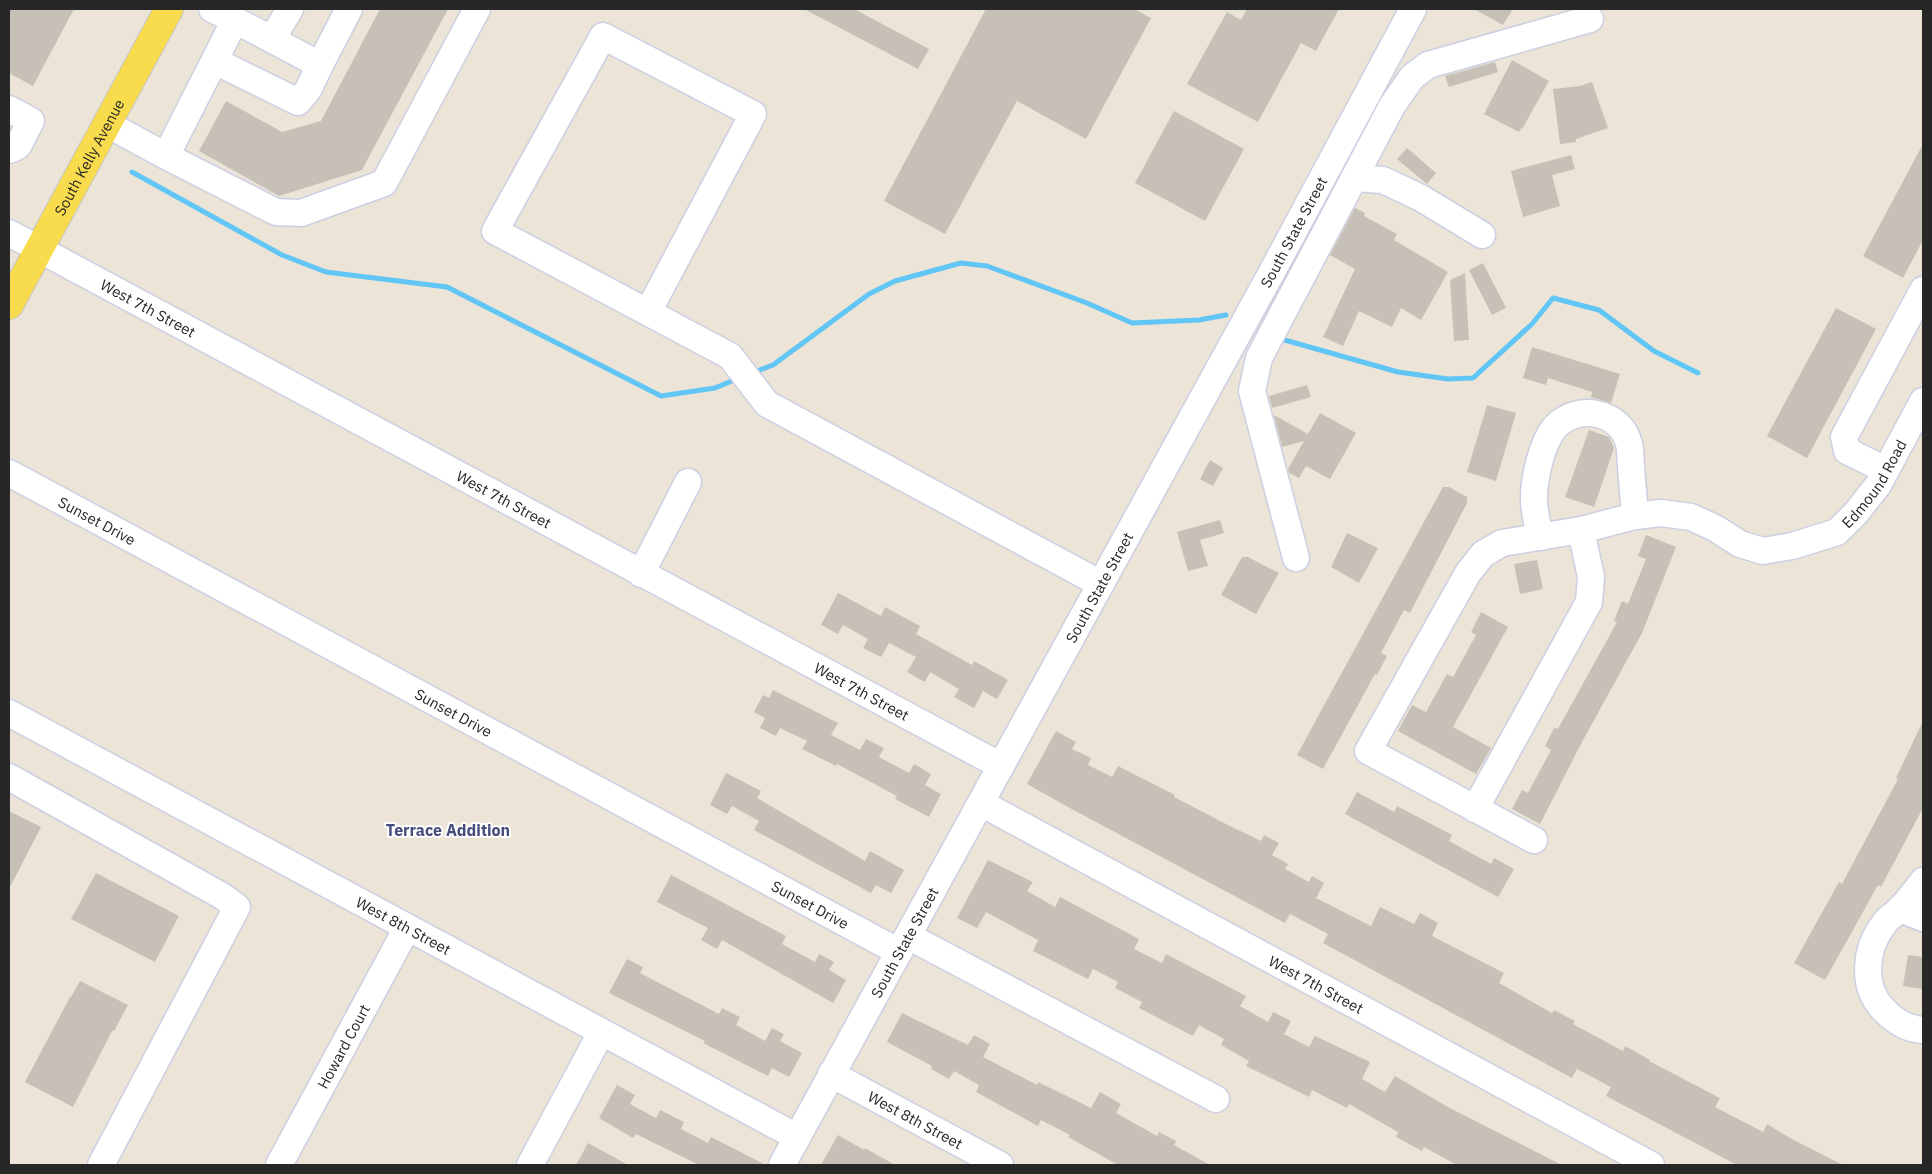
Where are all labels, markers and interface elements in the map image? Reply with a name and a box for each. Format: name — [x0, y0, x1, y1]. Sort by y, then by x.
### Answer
street label: South Kelly Avenue — [50, 96, 128, 219]
street label: South State Street — [1256, 173, 1331, 291]
street label: West 7th Street — [97, 275, 199, 341]
street label: Edmound Road — [1837, 436, 1910, 532]
street label: West 7th Street — [453, 466, 555, 532]
street label: Sunset Drive — [55, 492, 139, 549]
street label: South State Street — [1061, 529, 1137, 646]
street label: West 7th Street — [811, 658, 912, 724]
street label: Sunset Drive — [412, 684, 496, 741]
district label: Terrace Addition — [386, 820, 510, 840]
street label: Sunset Drive — [768, 876, 852, 933]
street label: South State Street — [866, 884, 942, 1001]
street label: West 8th Street — [353, 892, 454, 959]
street label: West 7th Street — [1266, 951, 1367, 1017]
street label: Howard Court — [313, 1001, 374, 1092]
street label: West 8th Street — [865, 1086, 966, 1153]

